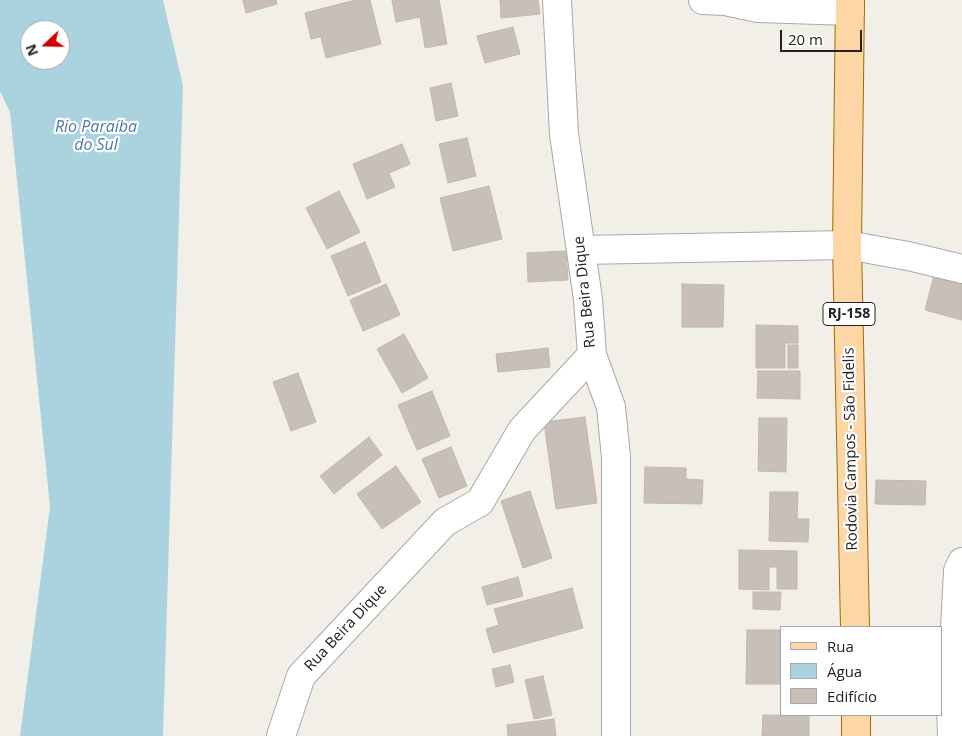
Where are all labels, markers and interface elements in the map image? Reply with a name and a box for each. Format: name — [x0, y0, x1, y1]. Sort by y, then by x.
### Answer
north arrow — [20, 20, 70, 70]
scale bar — [782, 20, 864, 52]
text: 20 m — [788, 29, 823, 49]
text: N — [21, 41, 42, 59]
water label: Rio Paraíba do Sul — [55, 117, 137, 155]
street label: Rua Beira Dique — [570, 235, 600, 349]
road number: RJ-158 — [823, 302, 875, 326]
street label: Rodovia Campos - São Fidelis — [840, 347, 862, 551]
street label: Rua Beira Dique — [301, 581, 391, 675]
legend — [780, 626, 942, 716]
text: Rua — [827, 636, 854, 656]
text: Água — [827, 661, 862, 681]
text: Edifício — [827, 686, 877, 706]

